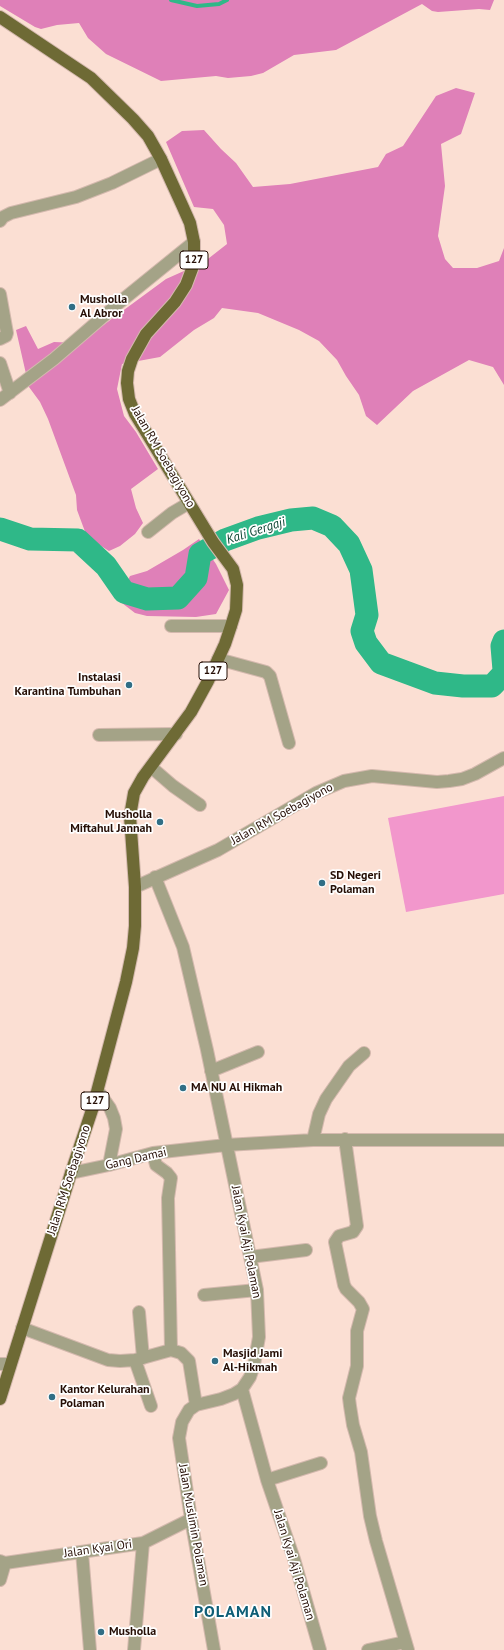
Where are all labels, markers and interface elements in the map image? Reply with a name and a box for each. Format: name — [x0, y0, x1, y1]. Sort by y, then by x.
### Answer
road number: 127 — [180, 251, 208, 269]
place label: Musholla Al Abror — [80, 293, 127, 321]
marker: Musholla Al Abror — [67, 302, 77, 312]
street label: Jalan RM Soebagiyono — [128, 404, 198, 510]
water label: Kali Gergaji — [224, 514, 288, 548]
road number: 127 — [199, 662, 227, 680]
place label: Instalasi Karantina Tumbuhan — [15, 671, 121, 699]
marker: Instalasi Karantina Tumbuhan — [124, 680, 134, 690]
street label: Jalan RM Soebagiyono — [228, 780, 336, 848]
place label: Musholla Miftahul Jannah — [70, 808, 152, 836]
marker: Musholla Miftahul Jannah — [155, 817, 165, 827]
place label: SD Negeri Polaman — [330, 869, 381, 897]
marker: SD Negeri Polaman — [317, 878, 327, 888]
place label: MA NU Al Hikmah — [191, 1081, 282, 1095]
marker: MA NU Al Hikmah — [178, 1083, 188, 1093]
road number: 127 — [81, 1092, 109, 1110]
street label: Jalan RM Soebagiyono — [44, 1123, 94, 1237]
street label: Gang Damai — [104, 1145, 168, 1173]
street label: Jalan Kyai Aji Polaman — [228, 1184, 264, 1300]
place label: Masjid Jami Al-Hikmah — [223, 1347, 282, 1375]
marker: Masjid Jami Al-Hikmah — [210, 1356, 220, 1366]
place label: Kantor Kelurahan Polaman — [60, 1383, 150, 1411]
marker: Kantor Kelurahan Polaman — [47, 1392, 57, 1402]
street label: Jalan Muslimin Polaman — [175, 1463, 211, 1587]
street label: Jalan Kyai Aji Polaman — [270, 1508, 318, 1622]
street label: Jalan Kyai Ori — [63, 1537, 133, 1561]
district label: POLAMAN — [194, 1602, 272, 1622]
place label: Musholla — [109, 1625, 156, 1639]
marker: Musholla — [96, 1627, 106, 1637]

